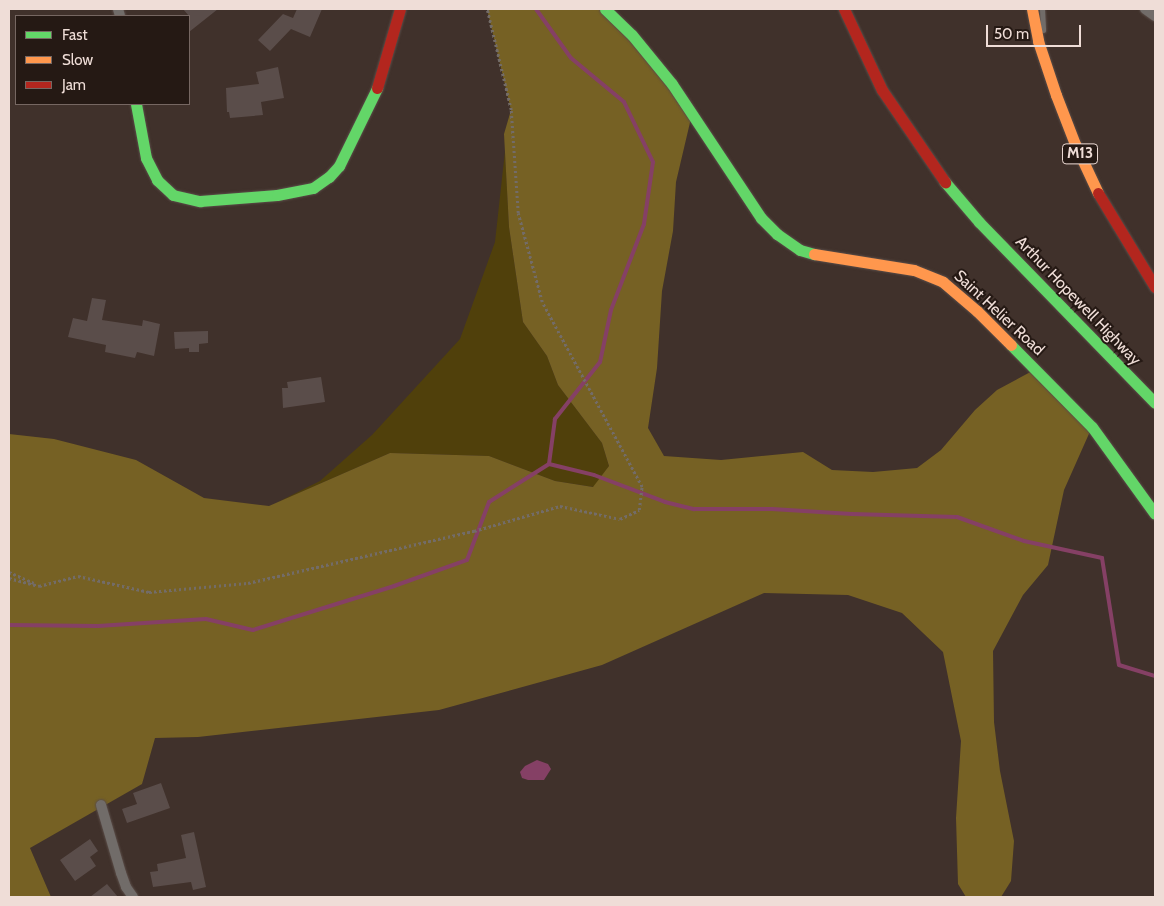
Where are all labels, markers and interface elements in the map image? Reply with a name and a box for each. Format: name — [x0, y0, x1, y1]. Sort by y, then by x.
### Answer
legend — [15, 15, 190, 105]
scale bar — [989, 15, 1084, 47]
text: 50 m — [994, 25, 1029, 43]
text: Fast — [62, 26, 87, 44]
text: Slow — [62, 51, 93, 69]
text: Jam — [62, 76, 86, 94]
road number: M13 — [1061, 142, 1099, 166]
street label: Arthur Hopewell Highway — [1011, 233, 1145, 369]
street label: Saint Helier Road — [950, 266, 1048, 360]

